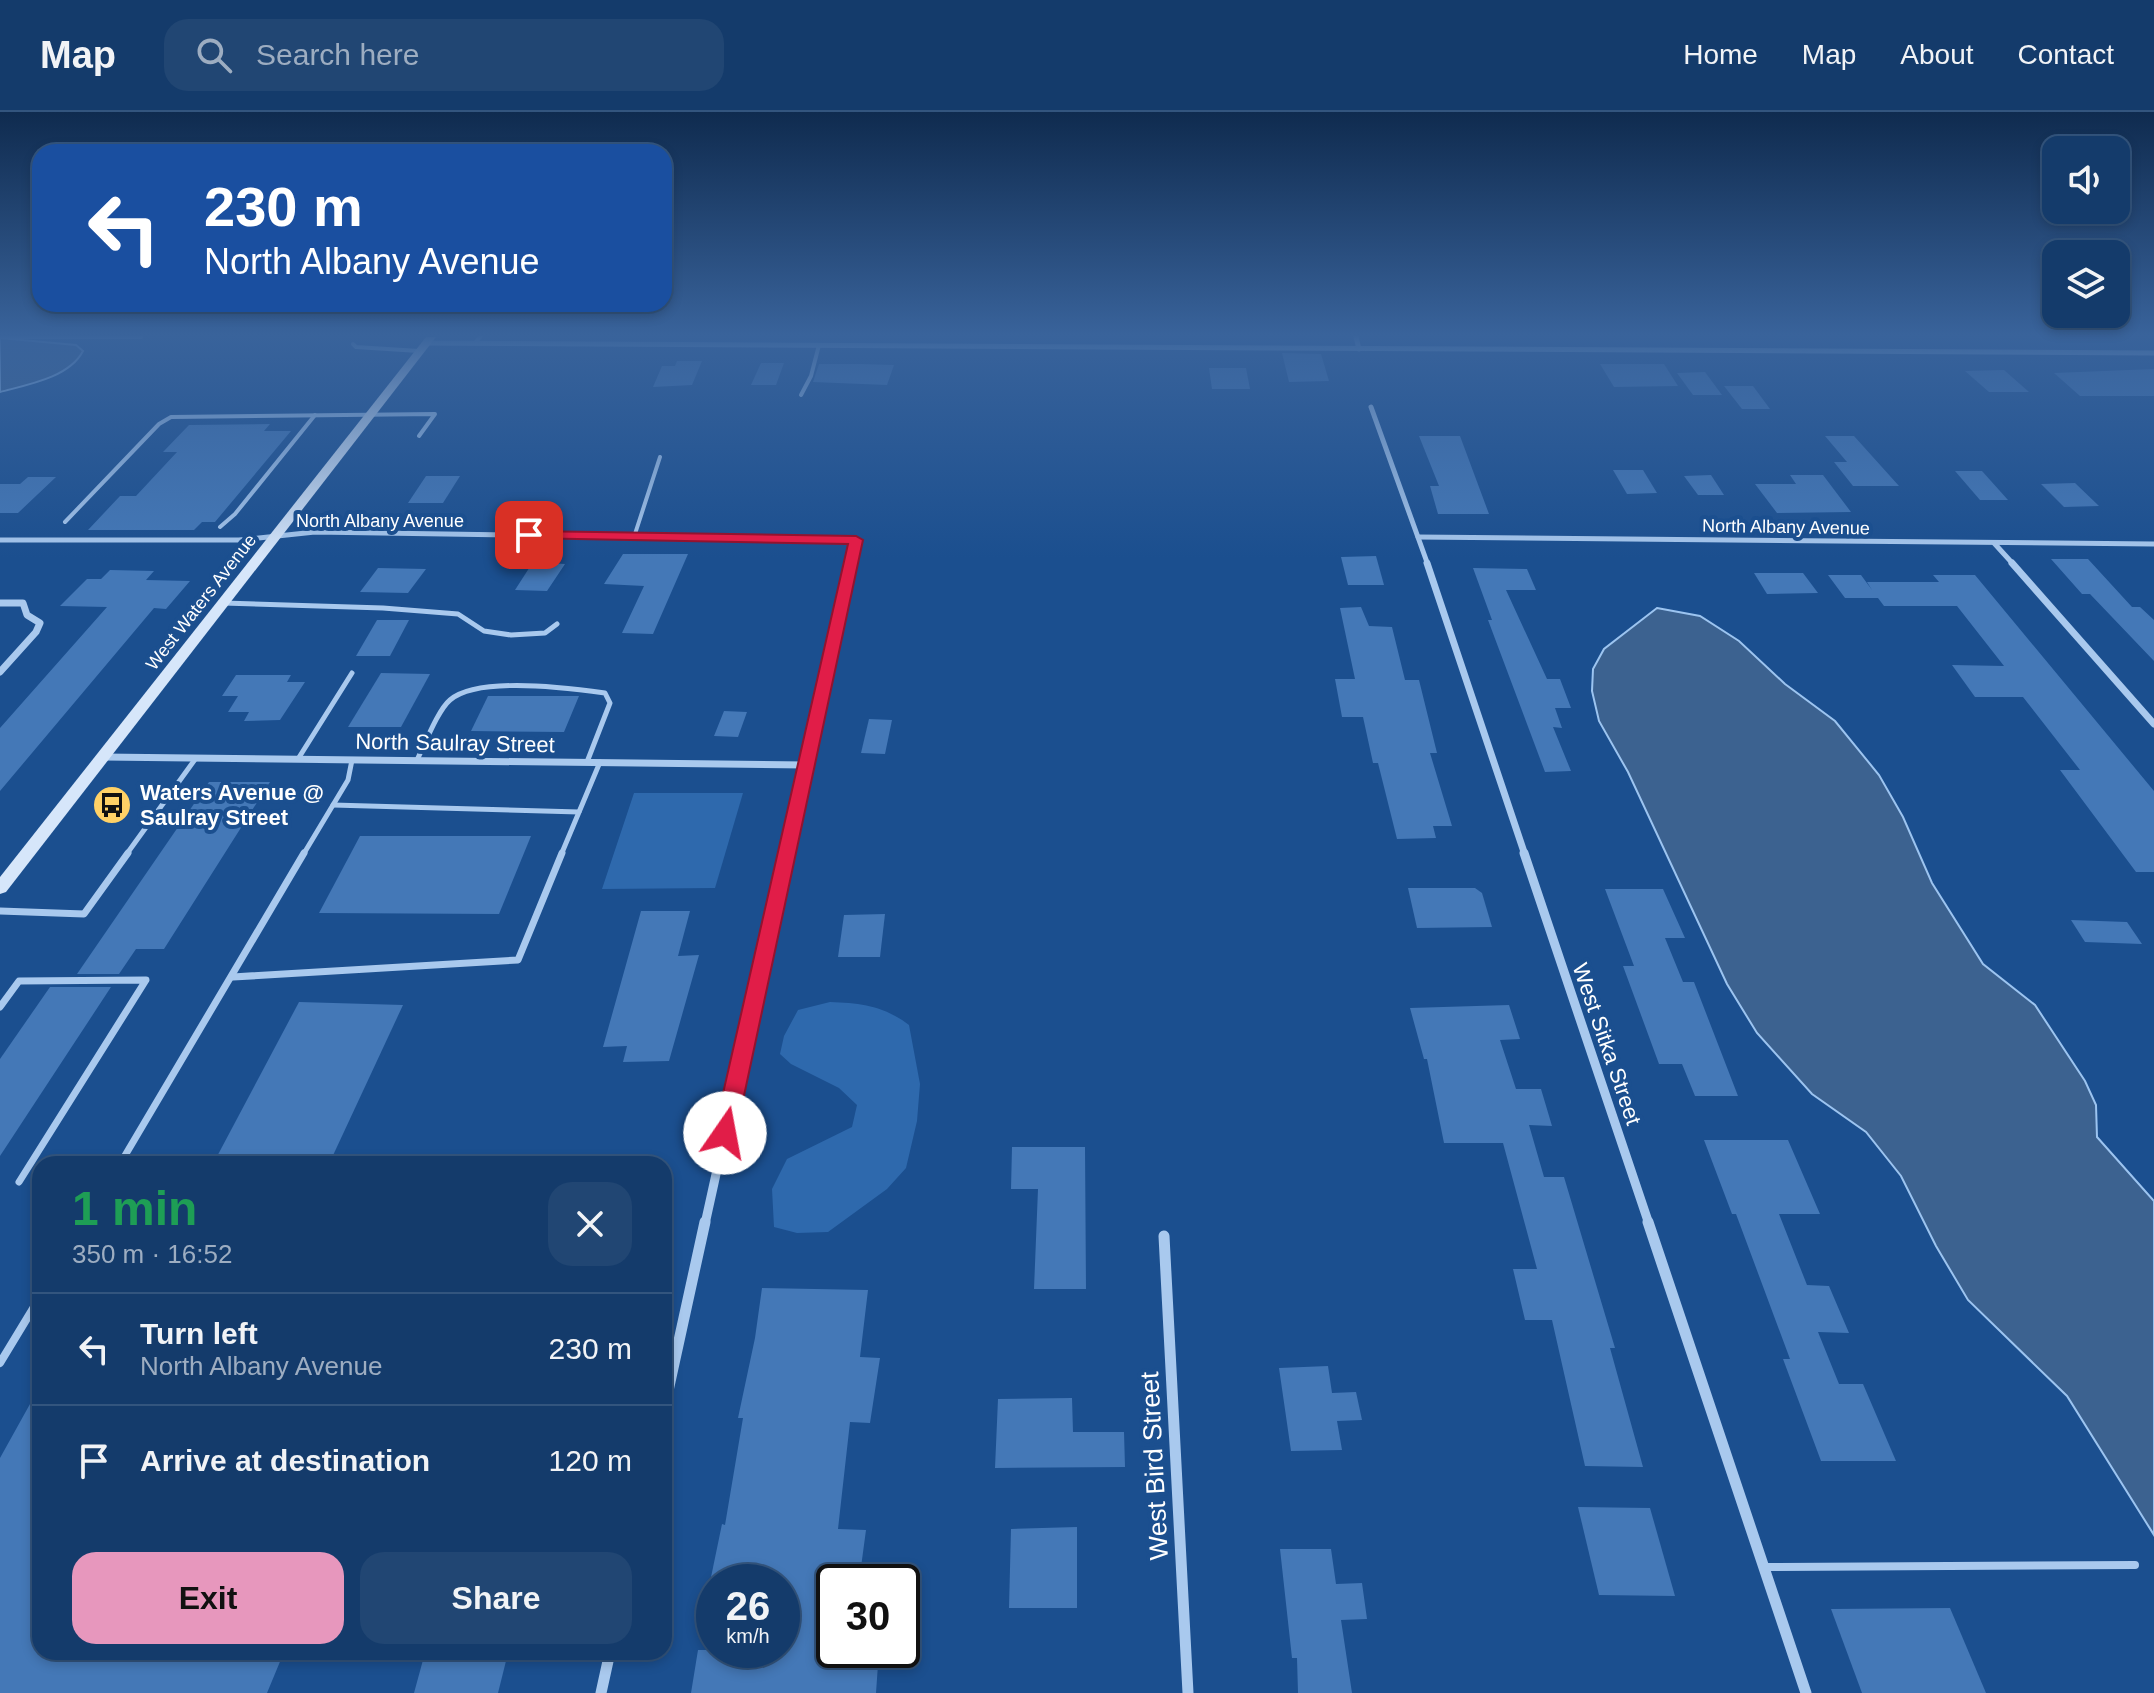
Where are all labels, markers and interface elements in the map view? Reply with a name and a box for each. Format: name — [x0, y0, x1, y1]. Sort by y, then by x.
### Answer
search box — [164, 19, 724, 91]
icon: search — [192, 33, 236, 77]
text: Map — [40, 34, 116, 76]
text: Search here — [256, 38, 419, 71]
text: Home — [1683, 39, 1758, 70]
text: Map — [1802, 39, 1856, 70]
text: About — [1900, 39, 1974, 70]
text: Contact — [2018, 39, 2114, 70]
map controls — [2042, 136, 2130, 328]
button: sound — [2042, 136, 2130, 224]
text: 230 m — [204, 175, 363, 238]
icon: left — [72, 176, 176, 280]
button: layers — [2042, 240, 2130, 328]
text: North Albany Avenue — [204, 241, 540, 282]
pin — [495, 501, 563, 569]
street label: North Albany Avenue — [296, 511, 464, 531]
icon: arrive — [507, 513, 551, 557]
street label: North Albany Avenue — [1702, 516, 1870, 538]
street label: West Waters Avenue — [142, 530, 260, 674]
street label: North Saulray Street — [355, 729, 555, 757]
place label: Waters Avenue @ Saulray Street — [140, 780, 324, 830]
bus stop icon: Waters Avenue @ Saulray Street — [91, 784, 133, 826]
street label: West Sitka Street — [1568, 960, 1646, 1128]
position arrow — [683, 1091, 767, 1175]
text: 1 min — [72, 1182, 197, 1235]
button: close — [548, 1182, 632, 1266]
text: 350 m · 16:52 — [72, 1239, 232, 1269]
text: Turn left — [140, 1317, 258, 1350]
icon: left — [72, 1327, 116, 1371]
text: 230 m — [549, 1332, 632, 1365]
text: North Albany Avenue — [140, 1351, 382, 1381]
street label: West Bird Street — [1134, 1370, 1174, 1561]
icon: arrive — [72, 1439, 116, 1483]
text: Arrive at destination — [140, 1444, 430, 1477]
text: 120 m — [549, 1444, 632, 1477]
button: Exit — [72, 1552, 344, 1644]
button: Share — [360, 1552, 632, 1644]
speed limit sign: 30 — [816, 1564, 920, 1668]
text: 26 — [726, 1584, 770, 1628]
text: km/h — [726, 1625, 770, 1647]

